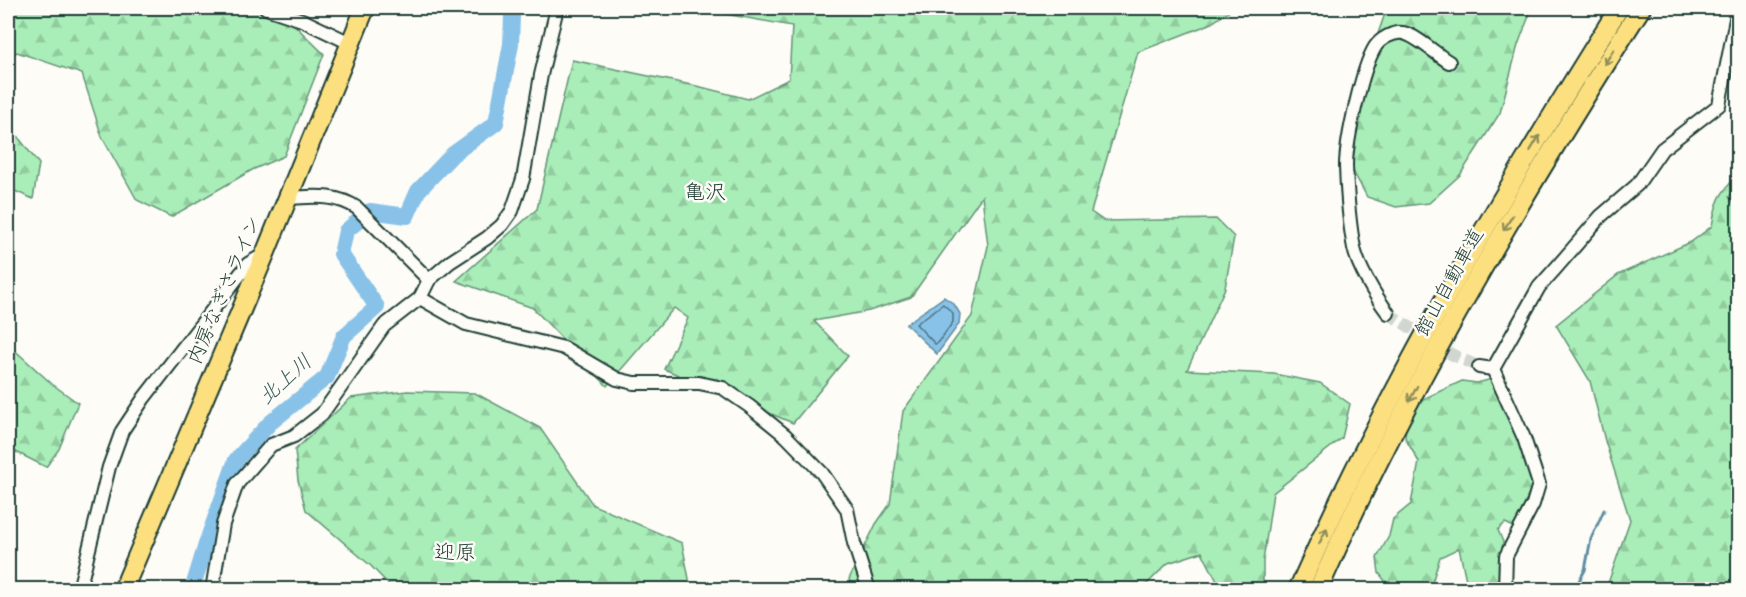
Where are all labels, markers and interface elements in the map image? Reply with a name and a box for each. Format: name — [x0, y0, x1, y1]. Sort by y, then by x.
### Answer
one-way arrow — [1603, 48, 1615, 65]
one-way arrow — [1529, 135, 1541, 152]
district label: 亀沢 — [684, 173, 726, 211]
street label: 内房なぎさライン — [177, 210, 271, 370]
one-way arrow — [1501, 214, 1513, 231]
street label: 館山自動車道 — [1405, 221, 1493, 343]
water label: 北上川 — [249, 344, 321, 414]
one-way arrow — [1407, 385, 1419, 402]
one-way arrow — [1317, 528, 1329, 546]
district label: 迎原 — [434, 533, 476, 571]

